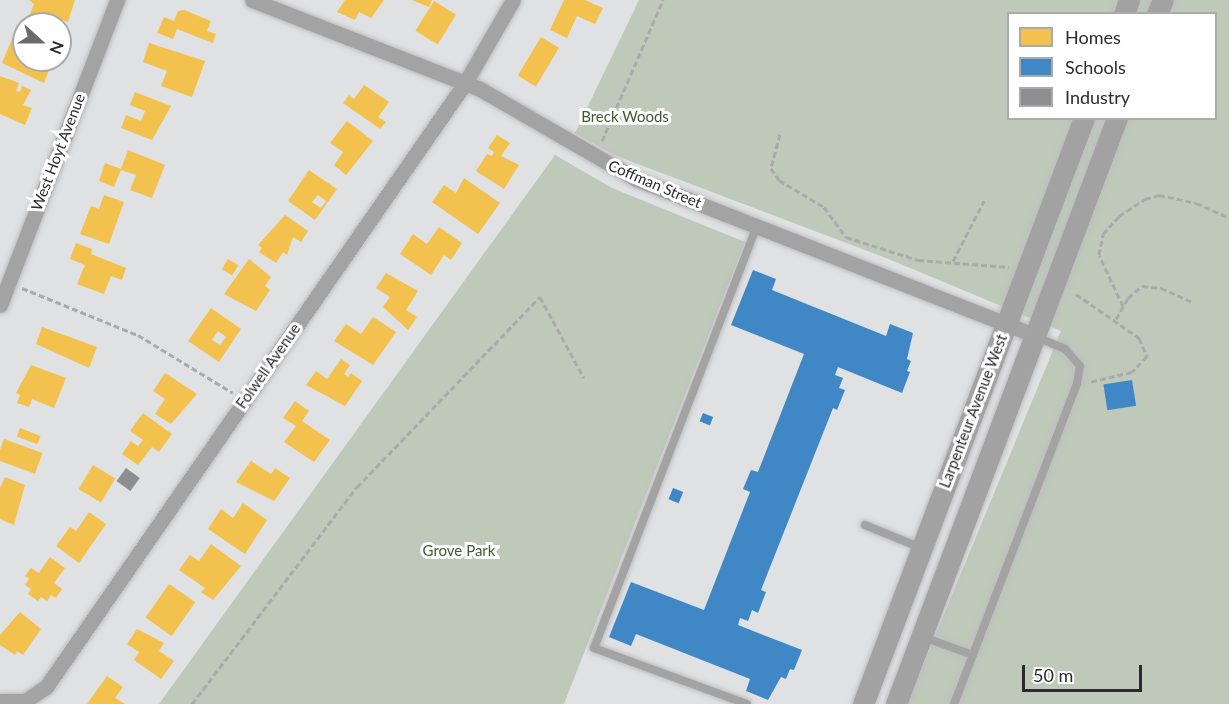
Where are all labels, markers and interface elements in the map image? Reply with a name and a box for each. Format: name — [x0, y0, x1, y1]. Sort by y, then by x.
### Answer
north arrow — [12, 12, 72, 72]
legend — [1007, 12, 1217, 120]
text: Homes — [1065, 26, 1121, 48]
text: N — [46, 39, 68, 57]
text: Schools — [1065, 56, 1126, 78]
text: Industry — [1065, 86, 1130, 108]
street label: West Hoyt Avenue — [27, 91, 89, 213]
park label: Breck Woods — [581, 108, 669, 126]
street label: Coffman Street — [606, 156, 704, 212]
street label: Folwell Avenue — [232, 320, 304, 412]
street label: Larpenteur Avenue West — [935, 331, 1011, 491]
park label: Grove Park — [423, 542, 495, 560]
scale bar — [1025, 653, 1145, 691]
text: 50 m — [1033, 664, 1073, 686]

